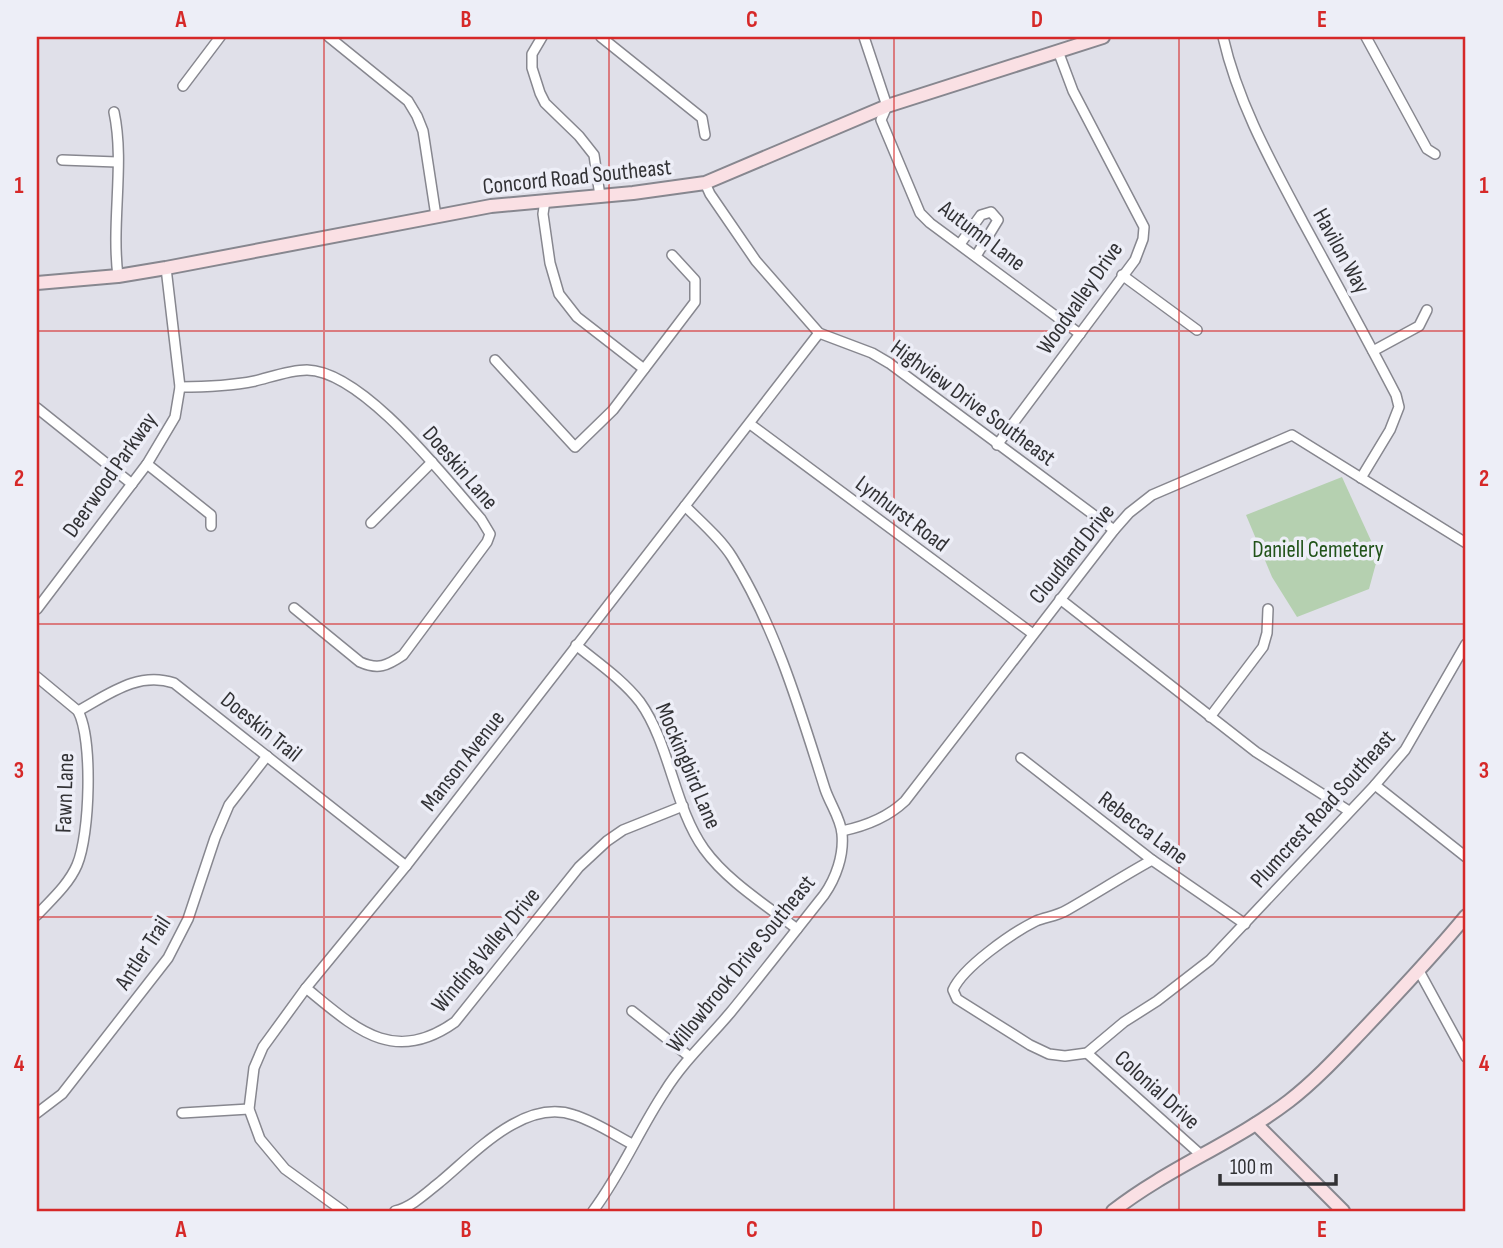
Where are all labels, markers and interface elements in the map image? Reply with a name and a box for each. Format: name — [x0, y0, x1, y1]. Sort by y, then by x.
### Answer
text: A — [175, 6, 188, 34]
text: B — [461, 6, 472, 34]
text: C — [746, 6, 758, 34]
text: D — [1031, 6, 1043, 34]
text: E — [1317, 6, 1327, 34]
street label: Concord Road Southeast — [481, 153, 673, 201]
text: 1 — [14, 172, 24, 200]
text: 1 — [1479, 172, 1489, 200]
street label: Autumn Lane — [933, 194, 1031, 278]
street label: Havilon Way — [1306, 204, 1376, 298]
street label: Woodvalley Drive — [1031, 236, 1129, 360]
street label: Highview Drive Southeast — [885, 334, 1061, 472]
street label: Deerwood Parkway — [57, 407, 163, 543]
street label: Doeskin Lane — [416, 421, 504, 515]
text: 2 — [14, 465, 24, 493]
text: 2 — [1479, 465, 1489, 493]
street label: Lynhurst Road — [850, 470, 954, 558]
street label: Cloudland Drive — [1023, 498, 1121, 610]
park label: Daniell Cemetery — [1252, 536, 1384, 564]
street label: Doeskin Trail — [215, 686, 307, 768]
street label: Mockingbird Lane — [649, 699, 727, 833]
street label: Manson Avenue — [415, 705, 511, 817]
street label: Plumcrest Road Southeast — [1245, 724, 1401, 894]
street label: Fawn Lane — [50, 753, 80, 833]
text: 3 — [14, 757, 24, 785]
text: 3 — [1479, 757, 1489, 785]
street label: Rebecca Lane — [1092, 785, 1194, 871]
street label: Willowbrook Drive Southeast — [661, 869, 821, 1059]
street label: Winding Valley Drive — [426, 882, 546, 1018]
street label: Antler Trail — [108, 911, 177, 996]
street label: Colonial Drive — [1108, 1044, 1206, 1136]
text: 4 — [14, 1050, 25, 1078]
text: 4 — [1479, 1050, 1490, 1078]
scale bar — [1220, 1143, 1335, 1187]
text: 100 m — [1230, 1155, 1273, 1180]
text: A — [175, 1216, 188, 1244]
text: B — [461, 1216, 472, 1244]
text: C — [746, 1216, 758, 1244]
text: D — [1031, 1216, 1043, 1244]
text: E — [1317, 1216, 1327, 1244]

